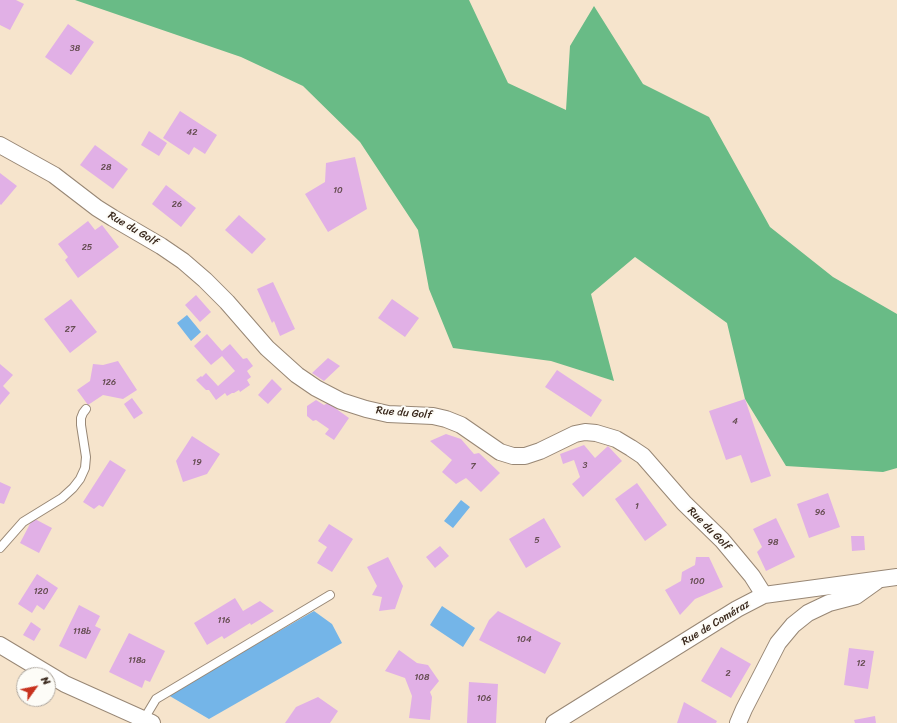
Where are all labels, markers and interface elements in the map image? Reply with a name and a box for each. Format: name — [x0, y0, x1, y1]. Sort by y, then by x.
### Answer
house number: 38 — [70, 44, 80, 54]
house number: 42 — [187, 128, 197, 138]
house number: 28 — [101, 163, 111, 173]
house number: 10 — [333, 186, 343, 196]
house number: 26 — [172, 200, 182, 210]
street label: Rue du Golf — [106, 209, 160, 249]
house number: 25 — [82, 243, 92, 253]
house number: 27 — [65, 325, 75, 335]
house number: 126 — [102, 378, 116, 388]
street label: Rue du Golf — [376, 404, 432, 422]
house number: 4 — [732, 417, 738, 427]
house number: 19 — [192, 458, 202, 468]
house number: 3 — [583, 461, 587, 471]
house number: 7 — [470, 462, 476, 472]
house number: 1 — [635, 502, 639, 512]
street label: Rue du Golf — [685, 505, 733, 553]
house number: 96 — [815, 508, 825, 518]
house number: 5 — [534, 536, 540, 546]
house number: 98 — [768, 538, 778, 548]
house number: 100 — [689, 577, 705, 587]
house number: 120 — [34, 587, 48, 597]
street label: Rue de Coméraz — [680, 597, 752, 649]
house number: 116 — [218, 616, 230, 626]
house number: 118b — [73, 627, 91, 637]
house number: 104 — [516, 635, 532, 645]
house number: 118a — [128, 656, 146, 666]
house number: 12 — [856, 659, 866, 669]
north arrow — [16, 667, 56, 707]
house number: 2 — [725, 669, 731, 679]
text: N — [36, 672, 56, 689]
house number: 108 — [415, 673, 429, 683]
house number: 106 — [477, 694, 491, 704]

